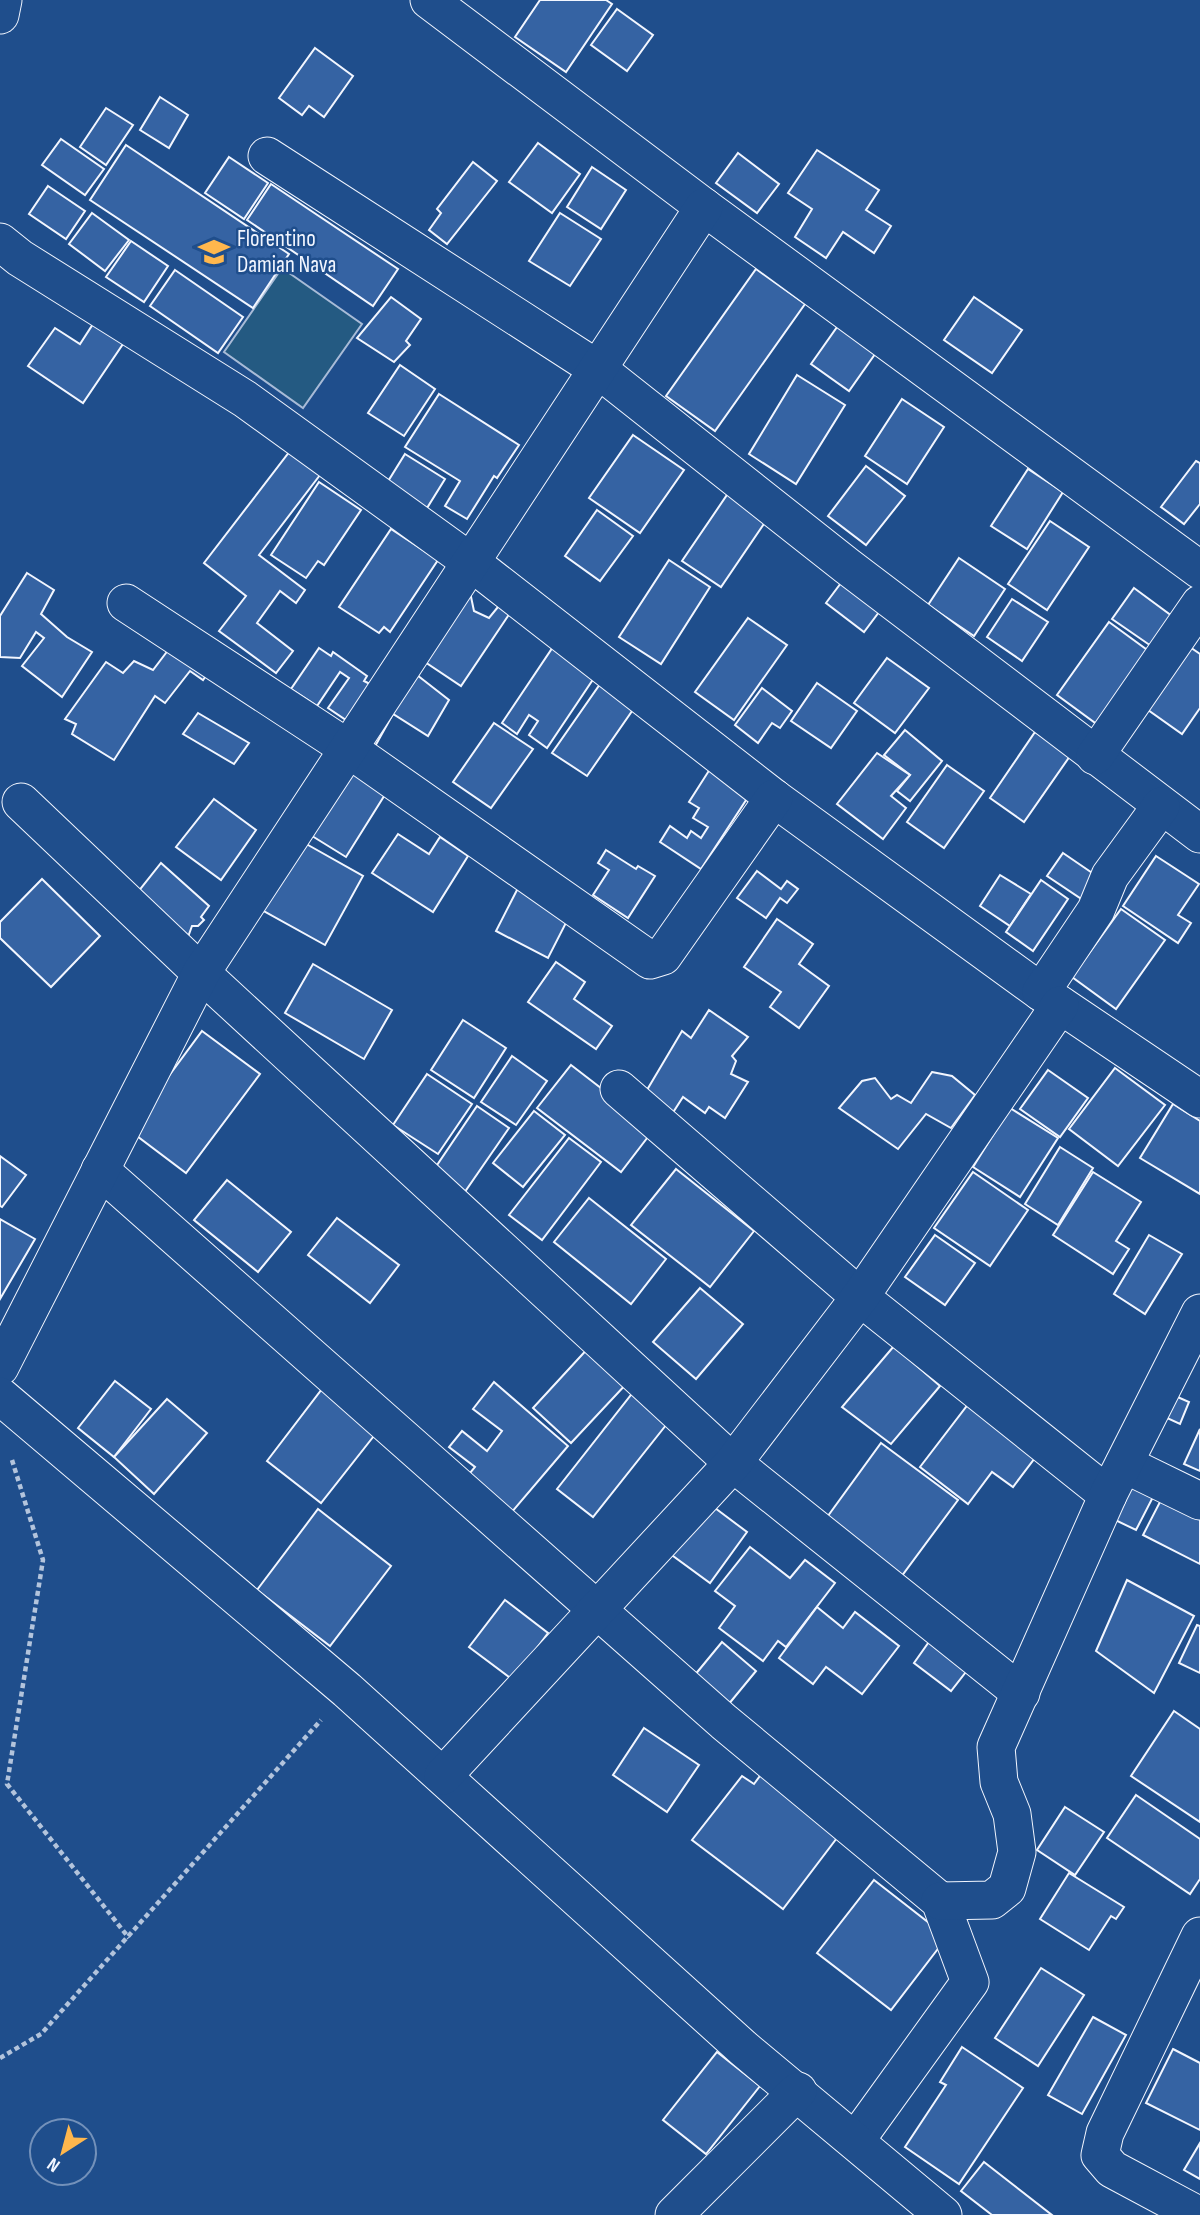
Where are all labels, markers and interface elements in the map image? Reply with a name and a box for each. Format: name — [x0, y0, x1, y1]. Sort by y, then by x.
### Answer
place label: Florentino Damian Nava — [237, 225, 336, 279]
school or university icon: Florentino Damian Nava — [197, 235, 231, 269]
north arrow — [28, 2117, 98, 2187]
text: N — [43, 2152, 65, 2177]

